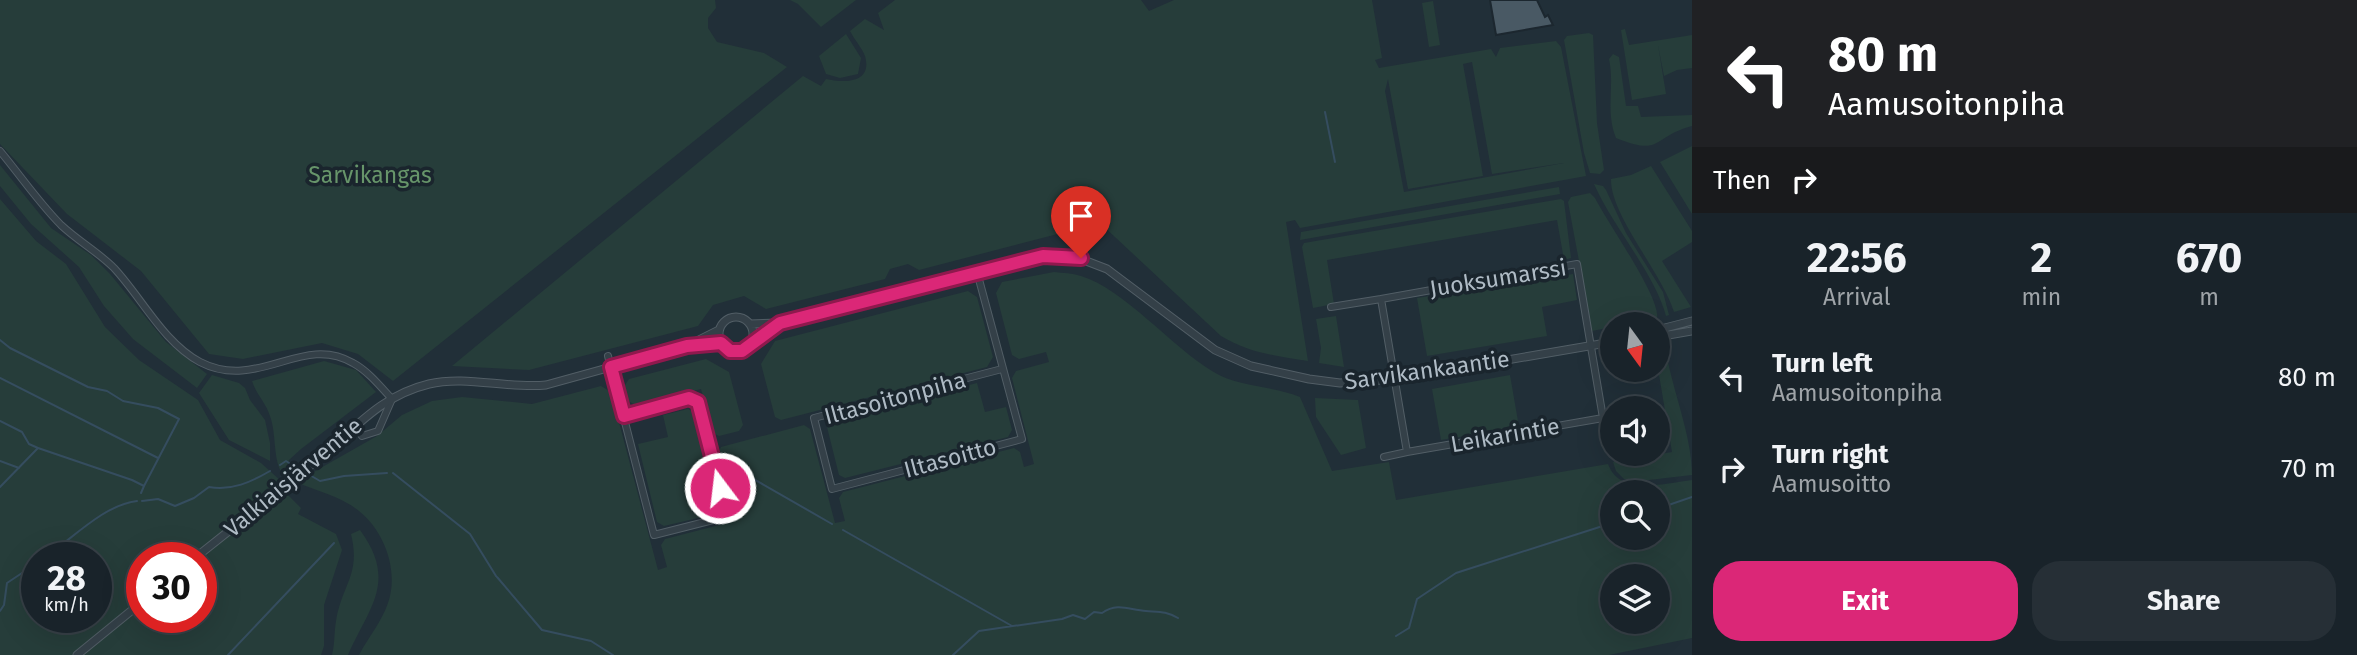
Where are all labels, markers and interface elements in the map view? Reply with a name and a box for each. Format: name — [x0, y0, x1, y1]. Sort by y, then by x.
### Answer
text: 80 m — [1828, 25, 1938, 84]
icon: left — [1713, 28, 1804, 119]
text: Aamusoitonpiha — [1828, 85, 2065, 123]
park label: Sarvikangas — [308, 161, 432, 189]
icon: right — [1785, 161, 1823, 199]
text: Then — [1713, 165, 1771, 196]
pin — [1051, 186, 1111, 258]
icon: arrive — [1062, 197, 1100, 235]
text: 22:56 — [1807, 233, 1907, 283]
text: 2 — [2030, 233, 2052, 283]
text: 670 — [2176, 233, 2242, 283]
street label: Juoksumarssi — [1428, 253, 1568, 303]
text: Arrival — [1823, 283, 1890, 311]
text: min — [2021, 283, 2061, 311]
text: m — [2199, 283, 2219, 311]
north arrow — [1600, 312, 1670, 382]
map controls — [1600, 312, 1670, 634]
street label: Sarvikankaantie — [1343, 345, 1511, 395]
text: Turn left — [1772, 348, 1873, 379]
icon: left — [1713, 359, 1751, 397]
text: 80 m — [2278, 362, 2336, 393]
street label: Iltasoitonpiha — [821, 366, 969, 430]
text: Aamusoitonpiha — [1772, 379, 1942, 407]
button: sound — [1600, 396, 1670, 466]
street label: Valkiaisjärventie — [218, 411, 368, 543]
street label: Leikarintie — [1448, 412, 1562, 458]
street label: Iltasoitto — [901, 432, 999, 484]
text: Turn right — [1772, 439, 1889, 470]
icon: right — [1713, 450, 1751, 488]
position arrow — [683, 451, 757, 525]
text: 70 m — [2281, 453, 2336, 484]
text: Aamusoitto — [1772, 470, 1891, 498]
button: search — [1600, 480, 1670, 550]
speed limit sign: 30 — [126, 542, 217, 633]
text: 28 — [47, 557, 86, 599]
button: Exit — [1713, 561, 2018, 641]
button: Share — [2032, 561, 2336, 641]
button: layers — [1600, 564, 1670, 634]
text: km/h — [44, 594, 89, 616]

